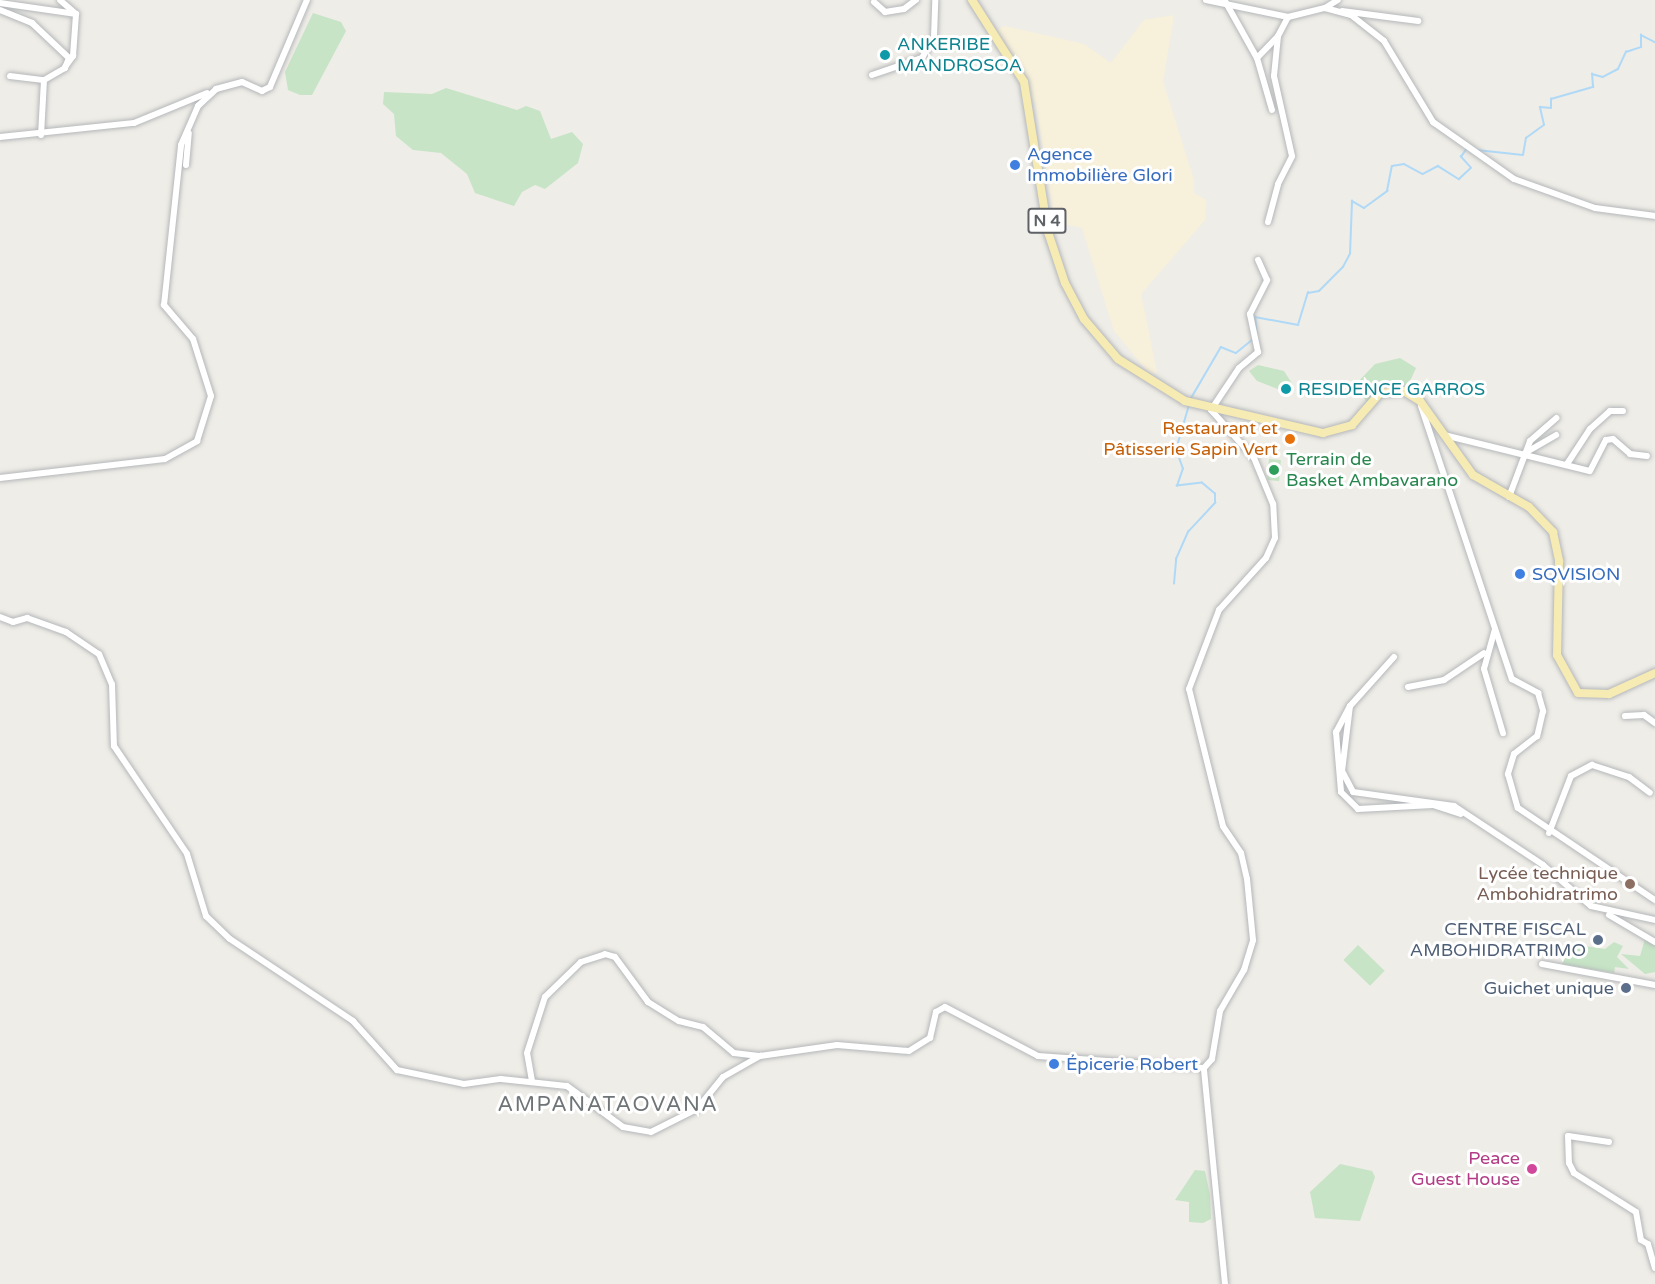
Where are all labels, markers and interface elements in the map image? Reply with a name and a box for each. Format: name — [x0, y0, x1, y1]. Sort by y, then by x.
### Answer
place label: ANKERIBE MANDROSOA — [897, 34, 1022, 76]
marker: ANKERIBE MANDROSOA — [878, 48, 892, 62]
place label: Agence Immobilière Glori — [1027, 144, 1173, 186]
marker: Agence Immobilière Glori — [1008, 158, 1022, 172]
road number: N 4 — [1026, 208, 1068, 234]
place label: RESIDENCE GARROS — [1298, 378, 1485, 400]
marker: RESIDENCE GARROS — [1279, 382, 1293, 396]
place label: Restaurant et Pâtisserie Sapin Vert — [1103, 418, 1278, 460]
marker: Restaurant et Pâtisserie Sapin Vert — [1283, 432, 1297, 446]
place label: Terrain de Basket Ambavarano — [1286, 449, 1458, 492]
marker: Terrain de Basket Ambavarano — [1267, 463, 1281, 477]
place label: SQVISION — [1532, 563, 1620, 585]
marker: SQVISION — [1513, 567, 1527, 581]
place label: Lycée technique Ambohidratrimo — [1477, 863, 1618, 906]
marker: Lycée technique Ambohidratrimo — [1623, 877, 1637, 891]
place label: CENTRE FISCAL AMBOHIDRATRIMO — [1410, 919, 1586, 962]
marker: CENTRE FISCAL AMBOHIDRATRIMO — [1591, 933, 1605, 947]
place label: Guichet unique — [1484, 977, 1614, 999]
marker: Guichet unique — [1619, 981, 1633, 995]
place label: Épicerie Robert — [1066, 1053, 1198, 1075]
marker: Épicerie Robert — [1047, 1057, 1061, 1071]
district label: AMPANATAOVANA — [498, 1092, 718, 1118]
place label: Peace Guest House — [1411, 1148, 1520, 1190]
marker: Peace Guest House — [1525, 1162, 1539, 1176]

